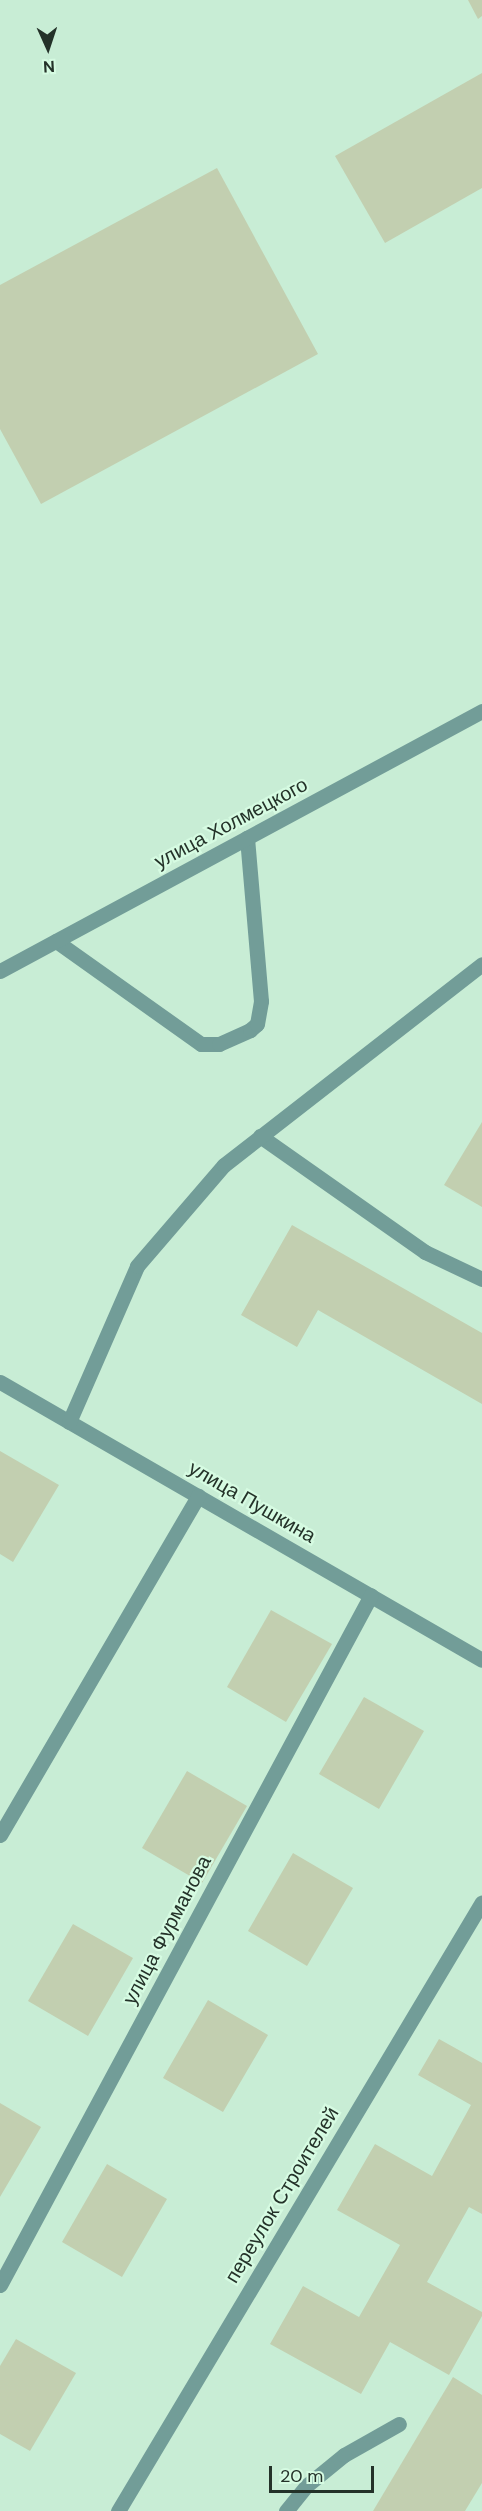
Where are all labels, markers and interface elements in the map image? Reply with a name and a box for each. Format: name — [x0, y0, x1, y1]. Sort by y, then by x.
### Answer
north arrow — [18, 18, 78, 78]
text: N — [43, 56, 55, 77]
street label: улица Холмецкого — [150, 772, 312, 874]
street label: улица Пушкина — [184, 1456, 320, 1548]
street label: улица Фурманова — [118, 1852, 216, 2008]
street label: переулок Строителей — [220, 2103, 344, 2287]
scale bar — [272, 2454, 377, 2492]
text: 20 m — [280, 2464, 323, 2488]

